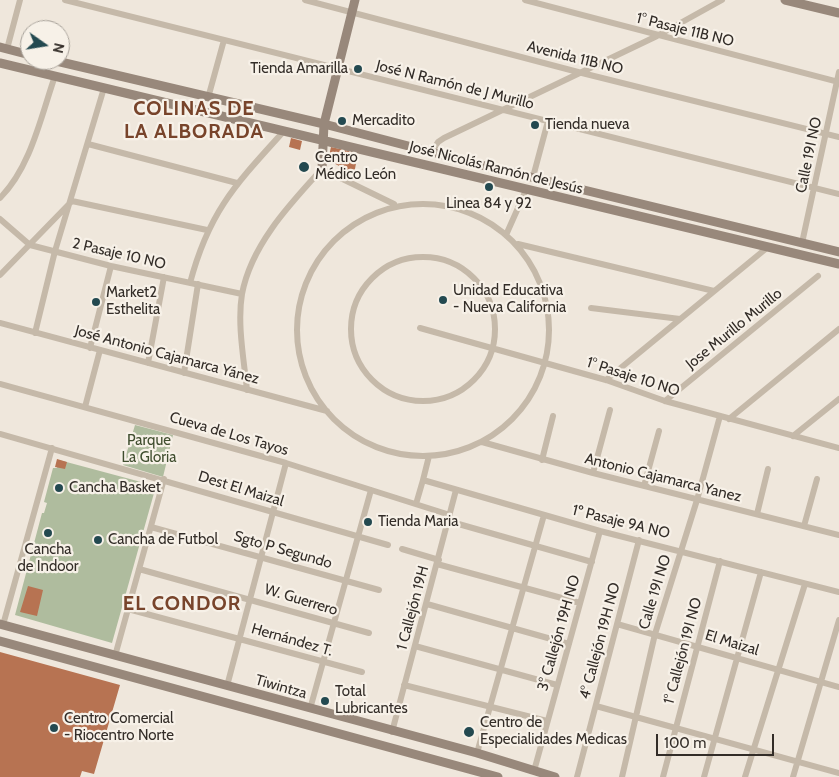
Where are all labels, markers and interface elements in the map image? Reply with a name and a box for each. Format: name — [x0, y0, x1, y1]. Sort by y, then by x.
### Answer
street label: 1° Pasaje 11B NO — [634, 9, 736, 51]
north arrow — [20, 20, 70, 70]
street label: Avenida 11B NO — [525, 37, 625, 79]
text: N — [49, 41, 69, 55]
street label: José N Ramón de J Murillo — [374, 57, 536, 113]
place label: Tienda Amarilla — [250, 60, 348, 78]
marker: Tienda Amarilla — [352, 63, 364, 75]
district label: COLINAS DE LA ALBORADA — [123, 97, 265, 144]
place label: Mercadito — [352, 112, 415, 130]
marker: Mercadito — [336, 115, 348, 127]
street label: Calle 19I NO — [792, 115, 826, 195]
place label: Tienda nueva — [545, 116, 629, 134]
marker: Tienda nueva — [529, 119, 541, 131]
street label: José Nicolás Ramón de Jesús — [407, 138, 585, 198]
place label: Centro Médico León — [315, 149, 396, 184]
marker: Centro Médico León — [297, 160, 311, 174]
marker: Linea 84 y 92 — [483, 181, 495, 193]
place label: Linea 84 y 92 — [446, 195, 532, 213]
street label: 2 Pasaje 10 NO — [71, 235, 167, 273]
place label: Unidad Educativa - Nueva California — [453, 282, 566, 317]
place label: Market2 Esthelita — [106, 284, 160, 319]
street label: Jose Murillo Murillo — [682, 285, 786, 373]
marker: Unidad Educativa - Nueva California — [437, 294, 449, 306]
marker: Market2 Esthelita — [90, 296, 102, 308]
street label: José Antonio Cajamarca Yánez — [73, 322, 261, 388]
street label: 1° Pasaje 10 NO — [584, 354, 682, 400]
street label: Cueva de Los Tayos — [167, 408, 291, 460]
park label: Parque La Gloria — [122, 432, 176, 467]
street label: Antonio Cajamarca Yanez — [583, 450, 743, 506]
street label: Dest El Maizal — [196, 467, 286, 511]
place label: Cancha Basket — [69, 479, 161, 497]
marker: Cancha Basket — [53, 482, 65, 494]
street label: 1º Pasaje 9A NO — [570, 501, 672, 543]
place label: Tienda Maria — [378, 513, 458, 531]
marker: Tienda Maria — [362, 516, 374, 528]
marker: Cancha de Indoor — [42, 527, 54, 539]
street label: Sgto P Segundo — [232, 527, 334, 573]
place label: Cancha de Futbol — [108, 531, 218, 549]
marker: Cancha de Futbol — [92, 534, 104, 546]
place label: Cancha de Indoor — [17, 541, 79, 576]
street label: Calle 19I NO — [635, 552, 675, 632]
street label: 1 Callejón 19H — [393, 564, 433, 652]
street label: 3° Callejón 19H NO — [534, 573, 584, 693]
street label: W. Guerrero — [262, 580, 340, 620]
street label: 4° Callejón 19H NO — [576, 581, 624, 701]
district label: EL CONDOR — [122, 592, 242, 616]
street label: 1° Callejón 19I NO — [660, 596, 706, 706]
street label: Hernández T. — [249, 620, 335, 660]
street label: El Maizal — [703, 626, 761, 660]
street label: Tiwintza — [253, 671, 309, 703]
place label: Total Lubricantes — [335, 683, 408, 718]
marker: Total Lubricantes — [319, 695, 331, 707]
place label: Centro Comercial - Riocentro Norte — [64, 710, 174, 745]
place label: Centro de Especialidades Medicas — [480, 714, 627, 749]
marker: Centro Comercial - Riocentro Norte — [48, 722, 60, 734]
scale bar — [659, 724, 776, 756]
marker: Centro de Especialidades Medicas — [462, 725, 476, 739]
text: 100 m — [664, 734, 706, 752]

